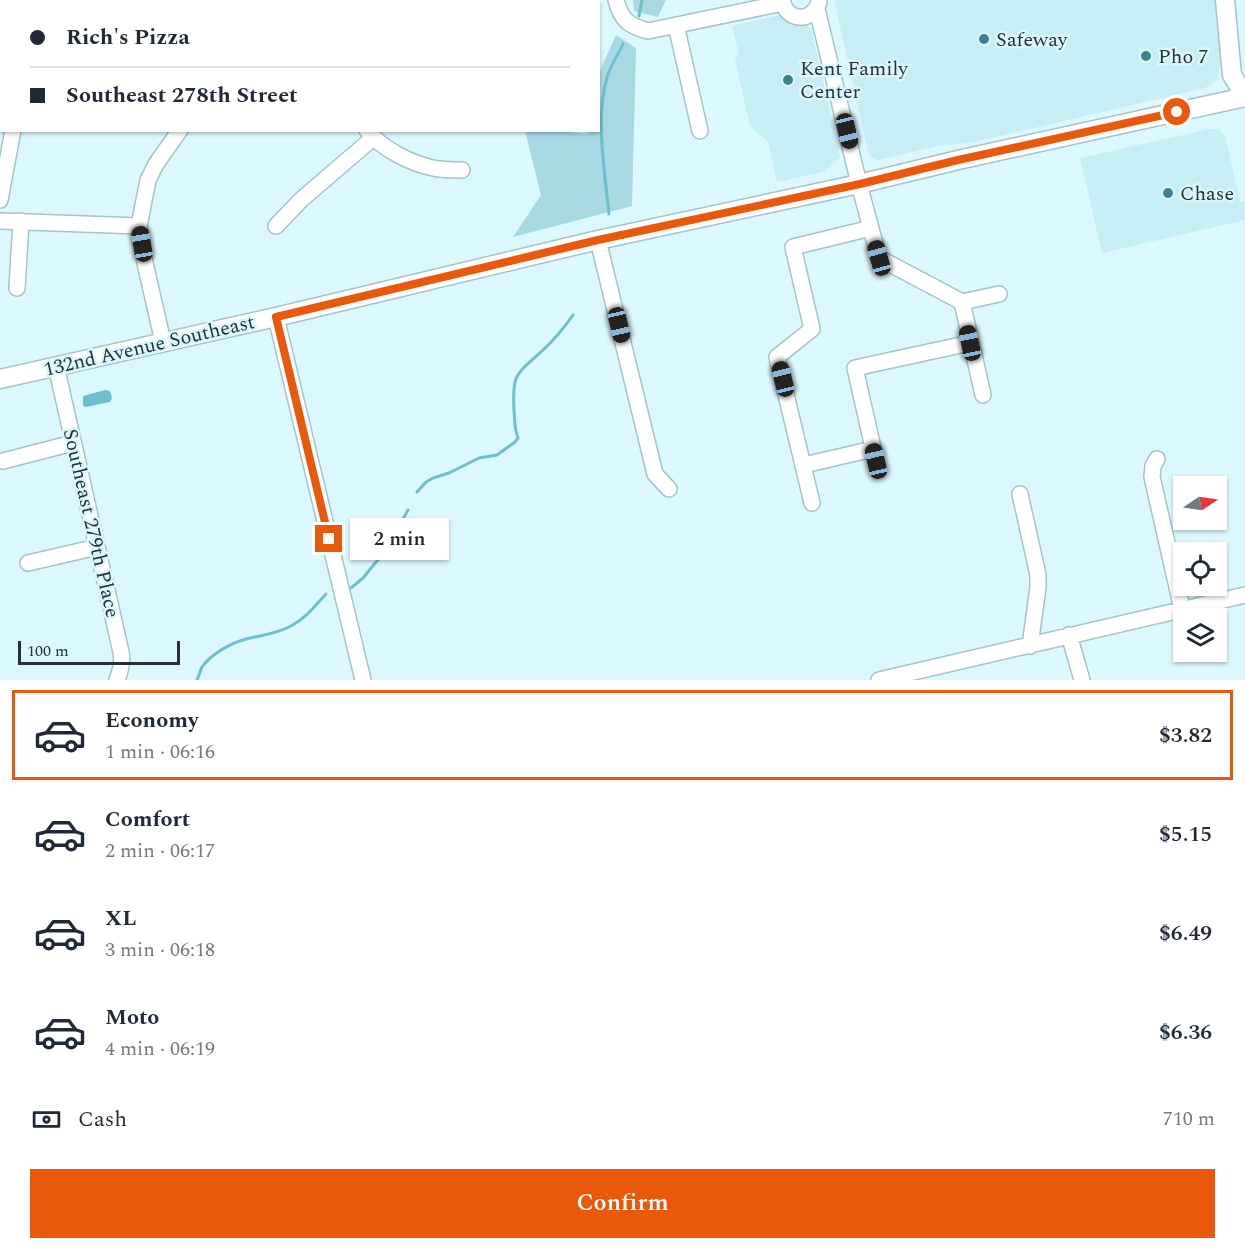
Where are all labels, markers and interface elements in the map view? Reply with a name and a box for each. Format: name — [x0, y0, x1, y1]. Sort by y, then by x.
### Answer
text: Rich's Pizza — [66, 21, 190, 54]
place label: Safeway — [996, 25, 1069, 55]
marker: Safeway — [977, 32, 991, 46]
place label: Pho 7 — [1158, 42, 1208, 72]
marker: Pho 7 — [1139, 49, 1153, 63]
place label: Kent Family Center — [800, 54, 909, 107]
marker: Kent Family Center — [781, 73, 795, 87]
text: Southeast 278th Street — [66, 79, 298, 112]
route start — [1163, 98, 1190, 125]
car — [834, 111, 860, 151]
place label: Chase — [1180, 179, 1234, 209]
marker: Chase — [1161, 186, 1175, 200]
car — [130, 225, 154, 263]
car — [865, 238, 893, 278]
car — [606, 305, 632, 345]
street label: 132nd Avenue Southeast — [41, 307, 258, 385]
car — [957, 324, 983, 362]
car — [770, 359, 796, 399]
street label: Southeast 279th Place — [55, 426, 127, 621]
car — [863, 441, 889, 481]
north arrow — [1173, 476, 1227, 530]
map controls — [1173, 476, 1227, 662]
callout: 2 min — [350, 518, 449, 560]
text: 2 min — [374, 524, 425, 554]
route end — [315, 525, 342, 552]
button: locate — [1173, 542, 1227, 596]
button: layers — [1173, 608, 1227, 662]
scale bar — [18, 638, 180, 666]
text: 100 m — [27, 639, 69, 663]
text: Economy — [105, 704, 198, 737]
icon: car — [33, 708, 87, 762]
text: $3.82 — [1159, 719, 1212, 752]
text: 1 min · 06:16 — [105, 737, 215, 767]
text: Comfort — [105, 803, 190, 836]
icon: car — [33, 807, 87, 861]
text: $5.15 — [1159, 818, 1212, 851]
text: 2 min · 06:17 — [105, 836, 215, 866]
text: XL — [105, 902, 136, 935]
icon: car — [33, 906, 87, 960]
text: $6.49 — [1159, 917, 1212, 950]
text: 3 min · 06:18 — [105, 935, 215, 965]
text: Moto — [105, 1001, 159, 1034]
icon: car — [33, 1005, 87, 1059]
text: $6.36 — [1159, 1016, 1212, 1049]
text: 4 min · 06:19 — [105, 1034, 215, 1064]
icon: cash — [30, 1103, 63, 1136]
text: Cash — [78, 1103, 127, 1136]
text: 710 m — [1163, 1104, 1215, 1134]
button: Confirm — [30, 1169, 1215, 1238]

